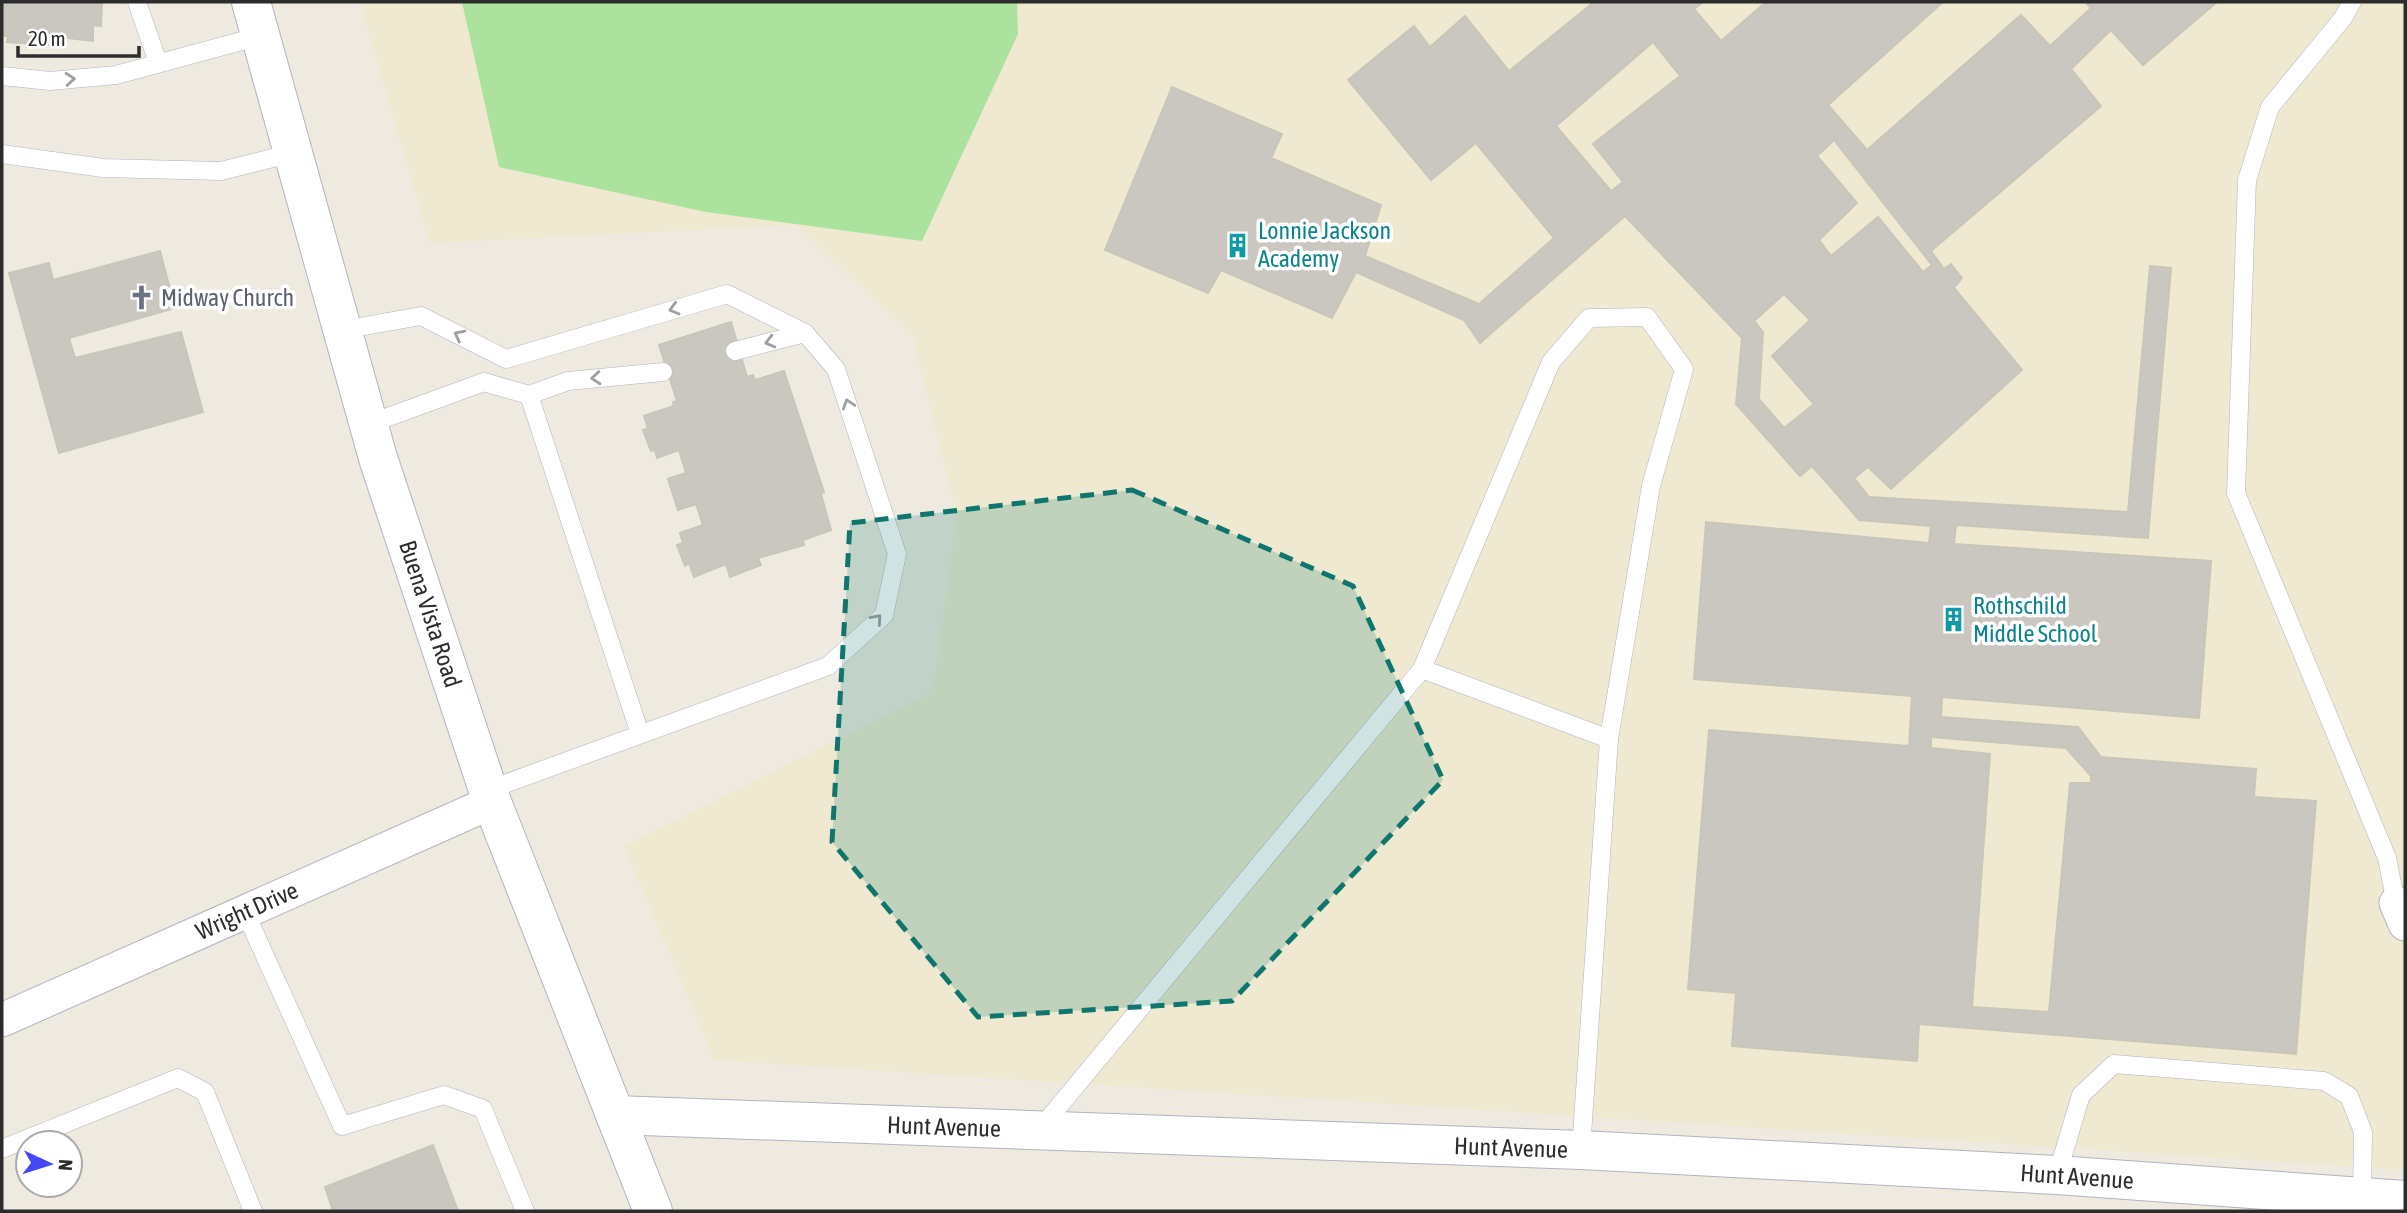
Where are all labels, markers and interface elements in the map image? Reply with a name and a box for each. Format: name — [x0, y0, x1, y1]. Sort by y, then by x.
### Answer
scale bar — [18, 14, 138, 58]
text: 20 m — [28, 26, 66, 50]
one-way arrow — [65, 72, 76, 87]
place label: Lonnie Jackson Academy — [1258, 217, 1391, 272]
building icon: Lonnie Jackson Academy — [1224, 231, 1252, 259]
church icon: Midway Church — [127, 284, 155, 312]
place label: Midway Church — [161, 284, 294, 311]
one-way arrow — [668, 301, 680, 316]
one-way arrow — [454, 329, 466, 343]
one-way arrow — [764, 334, 776, 348]
one-way arrow — [590, 370, 601, 385]
one-way arrow — [842, 398, 856, 411]
street label: Buena Vista Road — [394, 537, 467, 691]
place label: Rothschild Middle School — [1973, 592, 2098, 647]
building icon: Rothschild Middle School — [1939, 606, 1967, 634]
one-way arrow — [869, 614, 882, 627]
street label: Wright Drive — [192, 876, 302, 945]
street label: Hunt Avenue — [887, 1111, 1001, 1142]
north arrow — [14, 1129, 84, 1199]
street label: Hunt Avenue — [1454, 1132, 1568, 1163]
text: N — [55, 1159, 77, 1172]
street label: Hunt Avenue — [2019, 1159, 2135, 1194]

